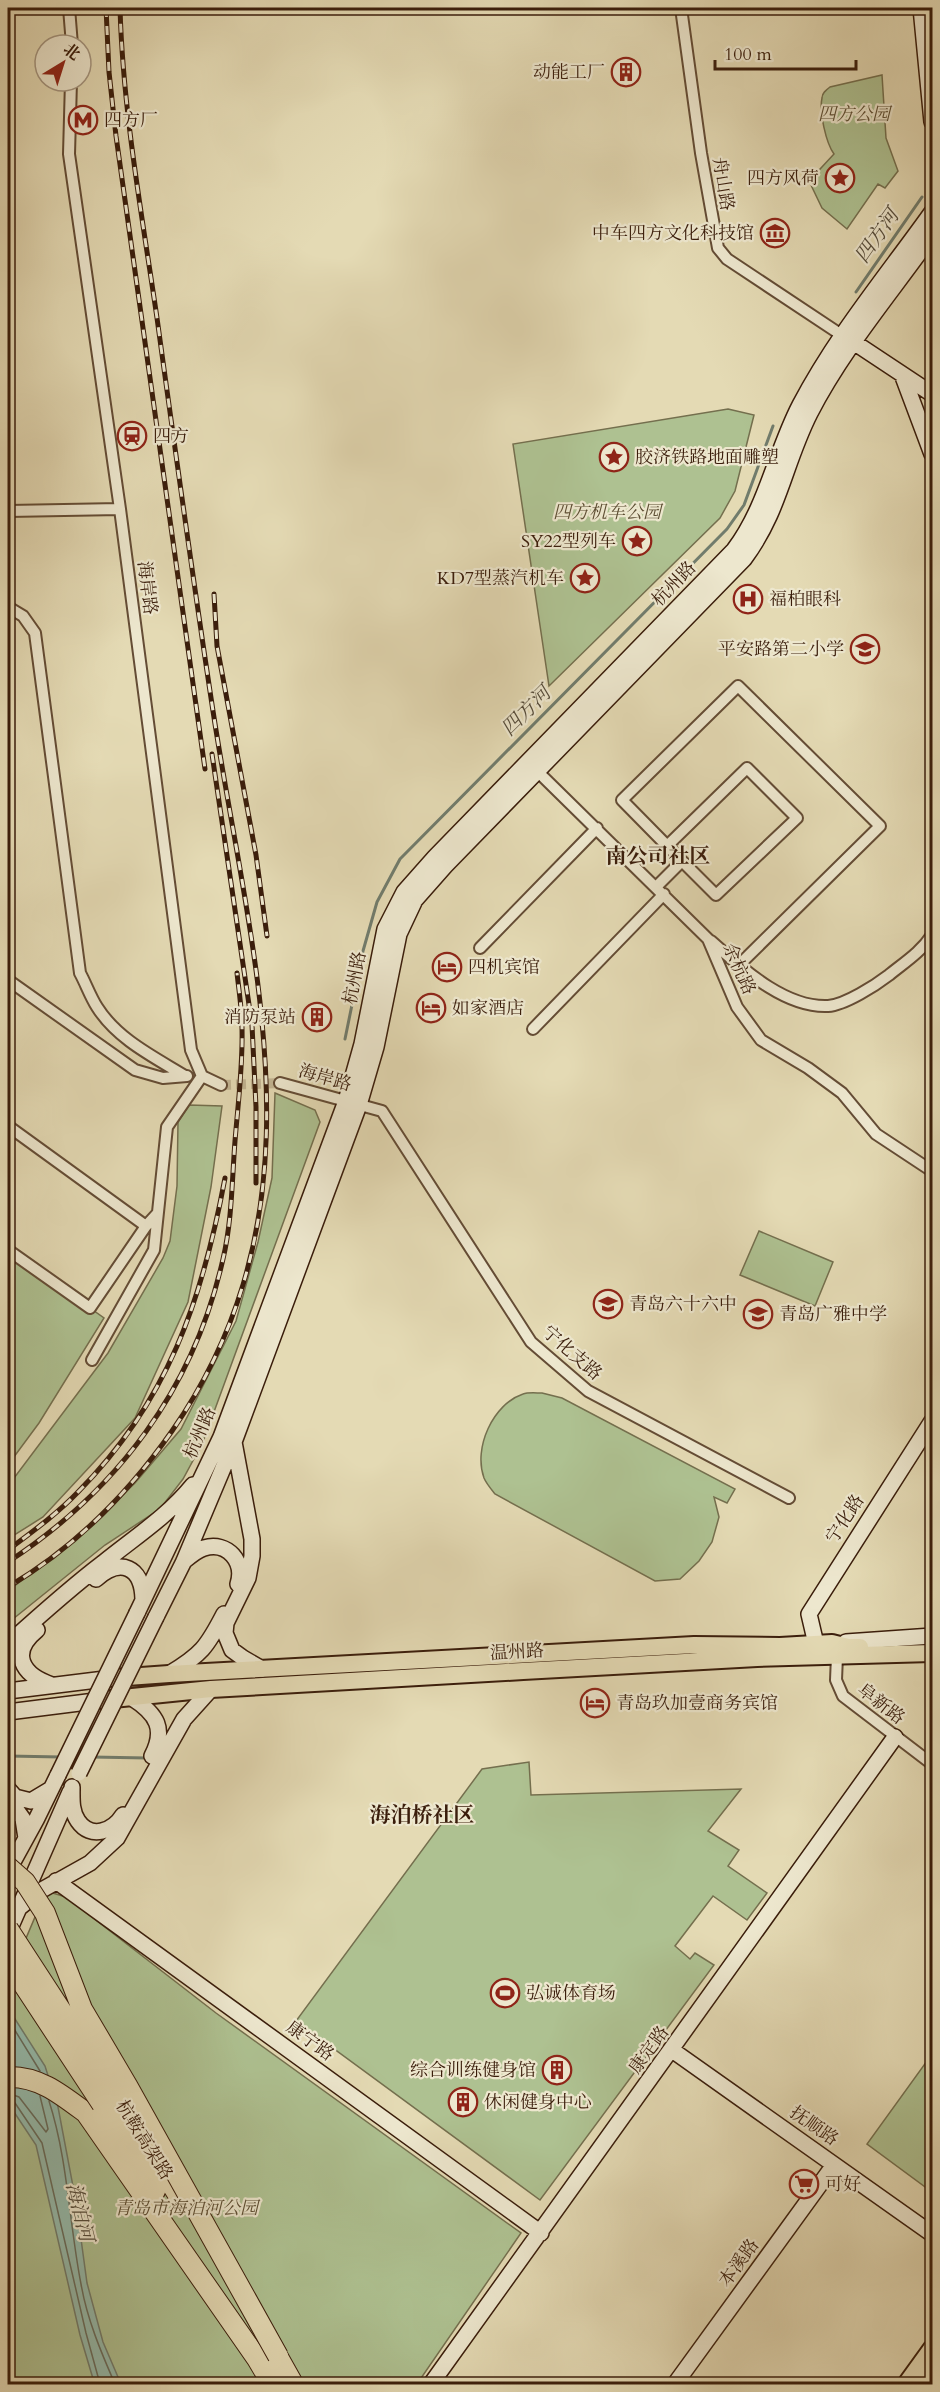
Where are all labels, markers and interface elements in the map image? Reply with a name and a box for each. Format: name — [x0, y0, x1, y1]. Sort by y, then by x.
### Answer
north arrow — [33, 33, 93, 93]
scale bar — [715, 33, 856, 71]
text: 北 — [59, 38, 85, 66]
text: 100 m — [724, 42, 772, 67]
building icon: 动能工厂 — [610, 56, 642, 88]
place label: 动能工厂 — [533, 60, 605, 85]
park label: 四方公园 — [818, 102, 893, 127]
metro station icon: 四方厂 — [67, 104, 99, 136]
place label: 四方厂 — [104, 108, 158, 133]
street label: 舟山路 — [706, 155, 740, 213]
place icon: 四方风荷 — [824, 162, 856, 194]
place label: 四方风荷 — [747, 166, 819, 191]
water label: 四方河 — [849, 201, 907, 268]
museum icon: 中车四方文化科技馆 — [759, 217, 791, 249]
place label: 中车四方文化科技馆 — [592, 221, 754, 246]
station icon: 四方 — [116, 420, 148, 452]
place label: 四方 — [153, 424, 189, 449]
place icon: 胶济铁路地面雕塑 — [598, 441, 630, 473]
place label: 胶济铁路地面雕塑 — [635, 445, 779, 470]
park label: 四方机车公园 — [553, 500, 664, 525]
place icon: SY22型列车 — [621, 525, 653, 557]
place label: SY22型列车 — [521, 529, 616, 554]
street label: 杭州路 — [646, 556, 702, 612]
street label: 海岸路 — [131, 560, 163, 616]
place icon: KD7型蒸汽机车 — [569, 562, 601, 594]
place label: KD7型蒸汽机车 — [437, 566, 564, 591]
hospital icon: 福柏眼科 — [732, 583, 764, 615]
place label: 福柏眼科 — [769, 587, 841, 612]
school or university icon: 平安路第二小学 — [849, 633, 881, 665]
place label: 平安路第二小学 — [718, 637, 844, 662]
water label: 四方河 — [495, 678, 559, 742]
district label: 南公司社区 — [606, 842, 711, 871]
street label: 余杭路 — [717, 939, 761, 999]
street label: 杭州路 — [338, 949, 372, 1007]
hotel icon: 四机宾馆 — [431, 951, 463, 983]
place label: 四机宾馆 — [468, 955, 540, 980]
hotel icon: 如家酒店 — [415, 992, 447, 1024]
place label: 如家酒店 — [452, 996, 524, 1021]
building icon: 消防泵站 — [301, 1001, 333, 1033]
place label: 消防泵站 — [224, 1005, 296, 1030]
street label: 海岸路 — [296, 1059, 354, 1097]
school or university icon: 青岛六十六中 — [592, 1288, 624, 1320]
place label: 青岛六十六中 — [629, 1292, 737, 1317]
school or university icon: 青岛广雅中学 — [742, 1298, 774, 1330]
place label: 青岛广雅中学 — [779, 1302, 887, 1327]
street label: 宁化支路 — [537, 1320, 607, 1386]
street label: 杭州路 — [178, 1403, 222, 1463]
street label: 宁化路 — [820, 1490, 870, 1548]
street label: 温州路 — [489, 1638, 545, 1666]
street label: 阜新路 — [852, 1678, 910, 1730]
hotel icon: 青岛玖加壹商务宾馆 — [579, 1687, 611, 1719]
place label: 青岛玖加壹商务宾馆 — [616, 1691, 778, 1716]
district label: 海泊桥社区 — [370, 1801, 475, 1830]
sports icon: 弘诚体育场 — [489, 1977, 521, 2009]
place label: 弘诚体育场 — [526, 1981, 616, 2006]
street label: 康宁路 — [281, 2015, 339, 2067]
street label: 康定路 — [623, 2021, 675, 2079]
building icon: 综合训练健身馆 — [541, 2054, 573, 2086]
place label: 综合训练健身馆 — [410, 2058, 536, 2083]
building icon: 休闲健身中心 — [447, 2086, 479, 2118]
place label: 休闲健身中心 — [484, 2090, 592, 2115]
street label: 杭鞍高架路 — [110, 2095, 178, 2185]
street label: 抚顺路 — [785, 2100, 843, 2152]
supermarket icon: 可好 — [788, 2168, 820, 2200]
place label: 可好 — [825, 2172, 861, 2197]
water label: 海泊河 — [60, 2180, 101, 2247]
park label: 青岛市海泊河公园 — [114, 2196, 261, 2221]
street label: 本溪路 — [713, 2234, 765, 2292]

